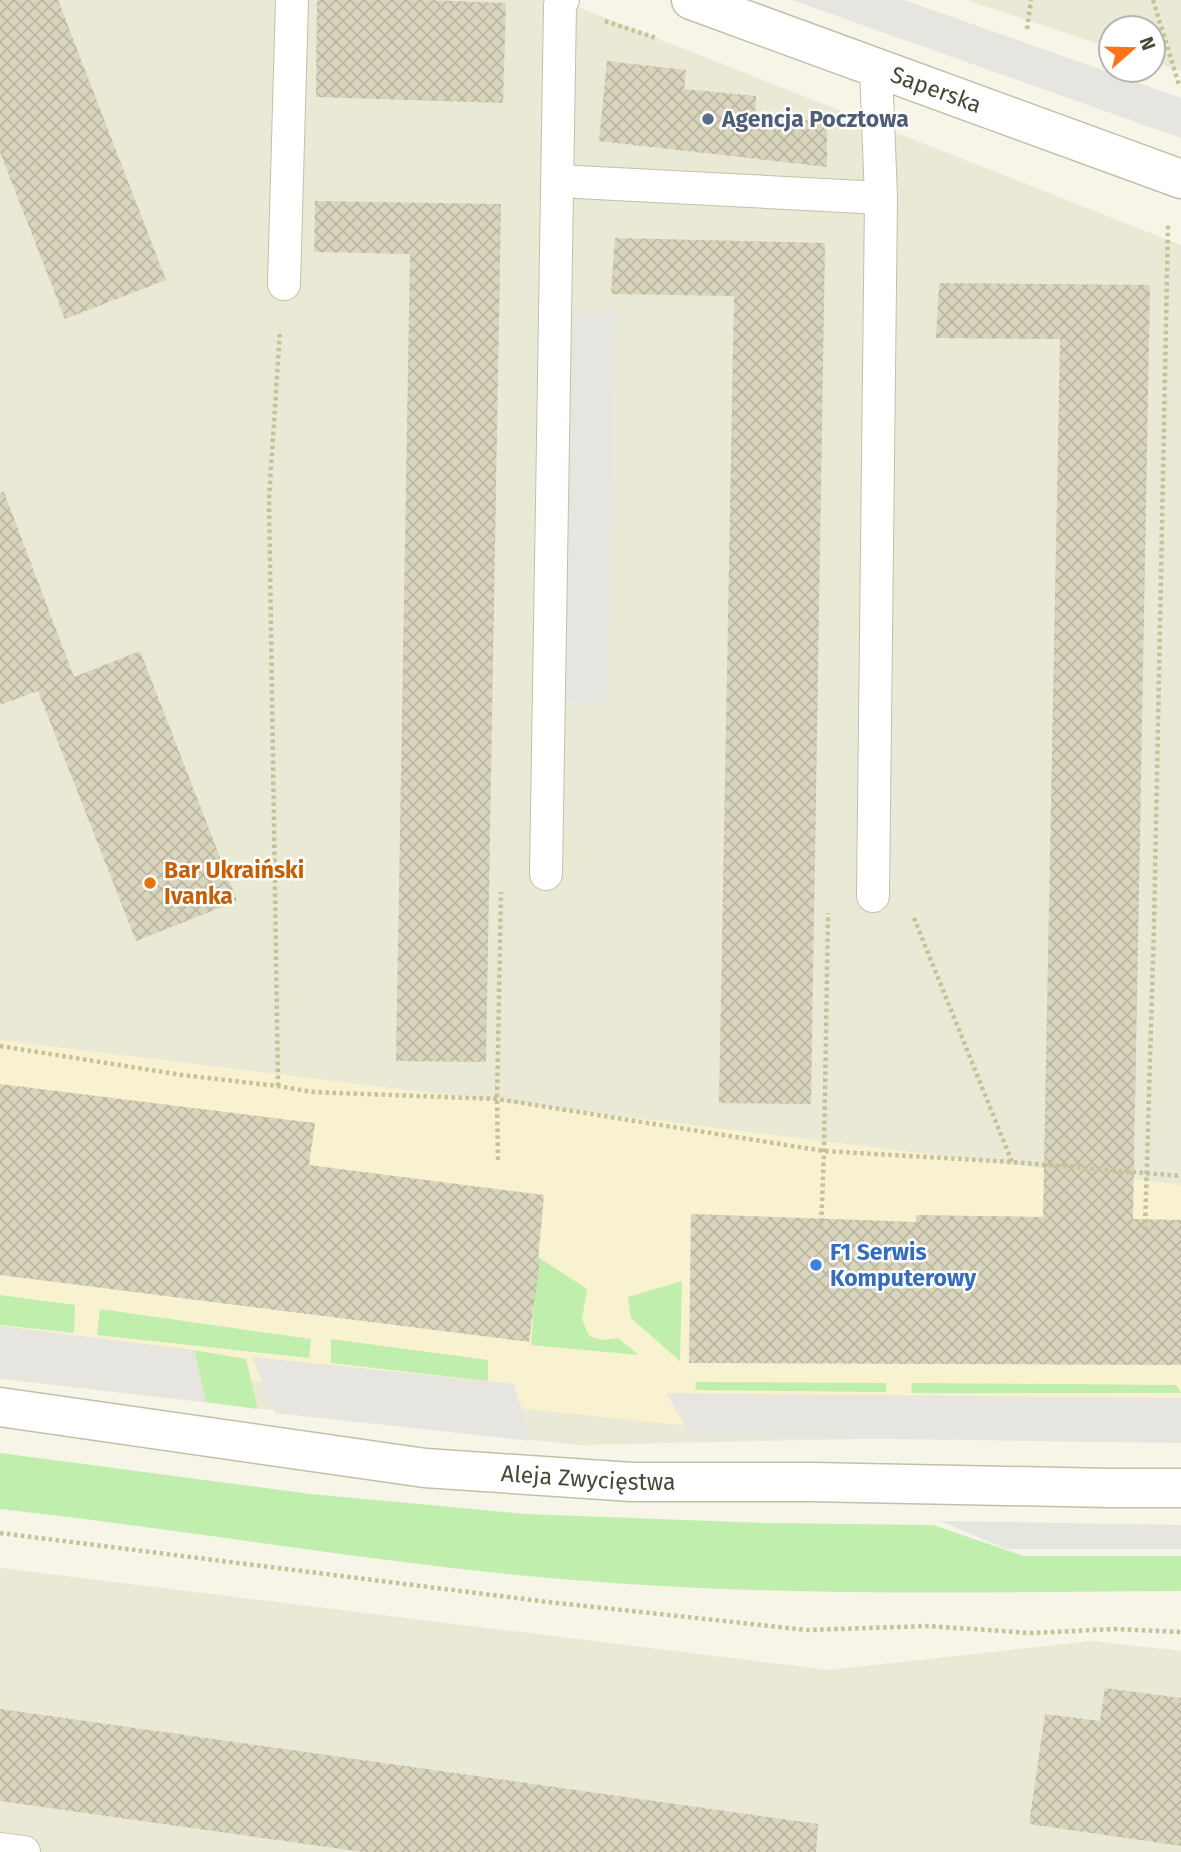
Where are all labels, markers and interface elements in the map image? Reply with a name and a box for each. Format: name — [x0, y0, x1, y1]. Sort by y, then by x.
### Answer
north arrow — [1097, 14, 1167, 84]
text: N — [1135, 33, 1160, 53]
street label: Saperska — [887, 60, 985, 119]
place label: Agencja Pocztowa — [721, 105, 909, 133]
marker: Agencja Pocztowa — [700, 111, 716, 127]
place label: Bar Ukraiński Ivanka — [164, 856, 304, 910]
marker: Bar Ukraiński Ivanka — [142, 875, 158, 891]
place label: F1 Serwis Komputerowy — [830, 1238, 977, 1292]
marker: F1 Serwis Komputerowy — [808, 1257, 824, 1273]
street label: Aleja Zwycięstwa — [500, 1459, 676, 1496]

